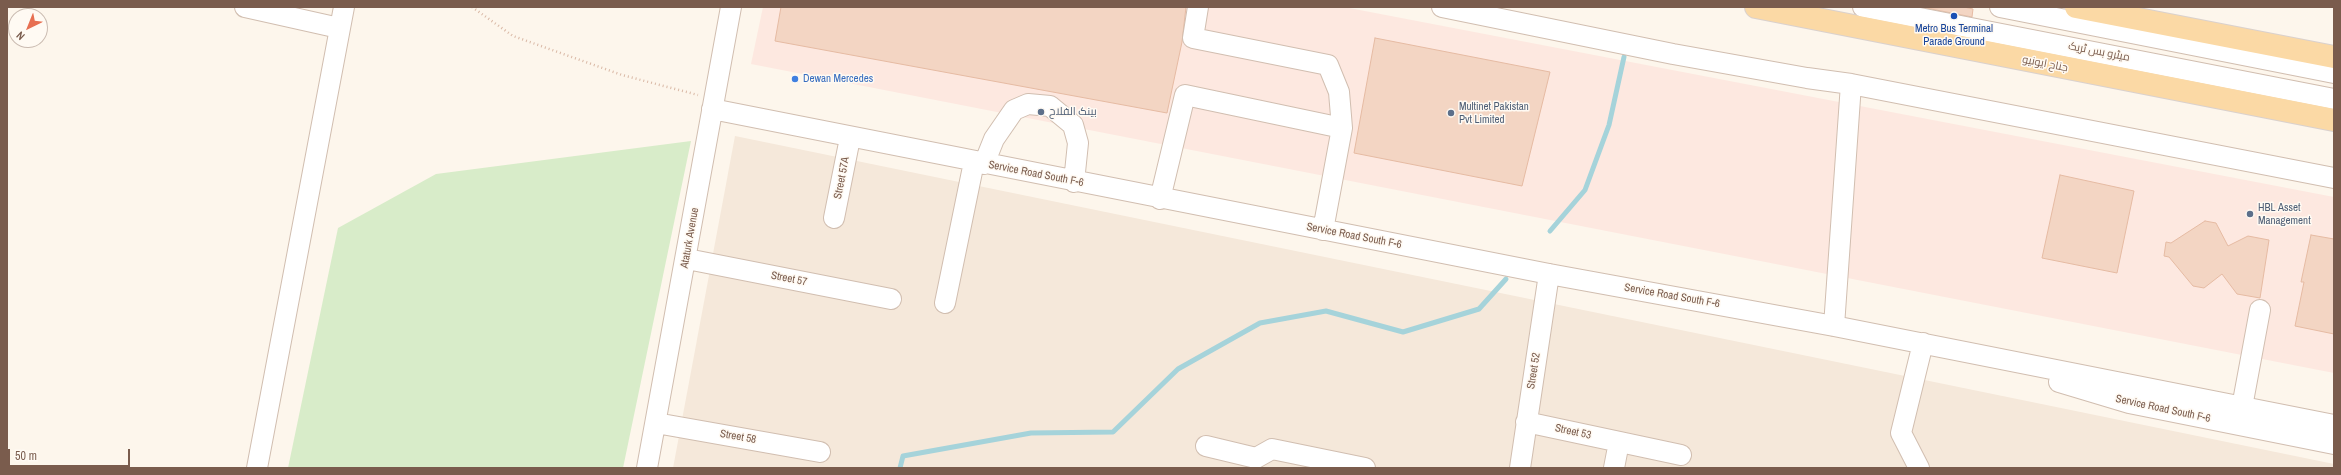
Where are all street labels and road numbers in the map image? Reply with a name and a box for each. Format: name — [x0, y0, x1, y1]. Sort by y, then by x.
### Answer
street label: میٹرو بس ٹریک — [2067, 40, 2131, 64]
street label: جناح ایونیو — [2021, 53, 2069, 75]
street label: Street 57A — [831, 156, 853, 200]
street label: Service Road South F-6 — [987, 158, 1085, 190]
street label: Ataturk Avenue — [678, 207, 702, 269]
street label: Service Road South F-6 — [1305, 220, 1403, 252]
street label: Street 57 — [770, 269, 808, 289]
street label: Service Road South F-6 — [1623, 281, 1721, 311]
street label: Street 52 — [1525, 352, 1543, 390]
street label: Service Road South F-6 — [2114, 392, 2212, 426]
street label: Street 53 — [1554, 422, 1592, 442]
street label: Street 58 — [719, 427, 757, 447]

